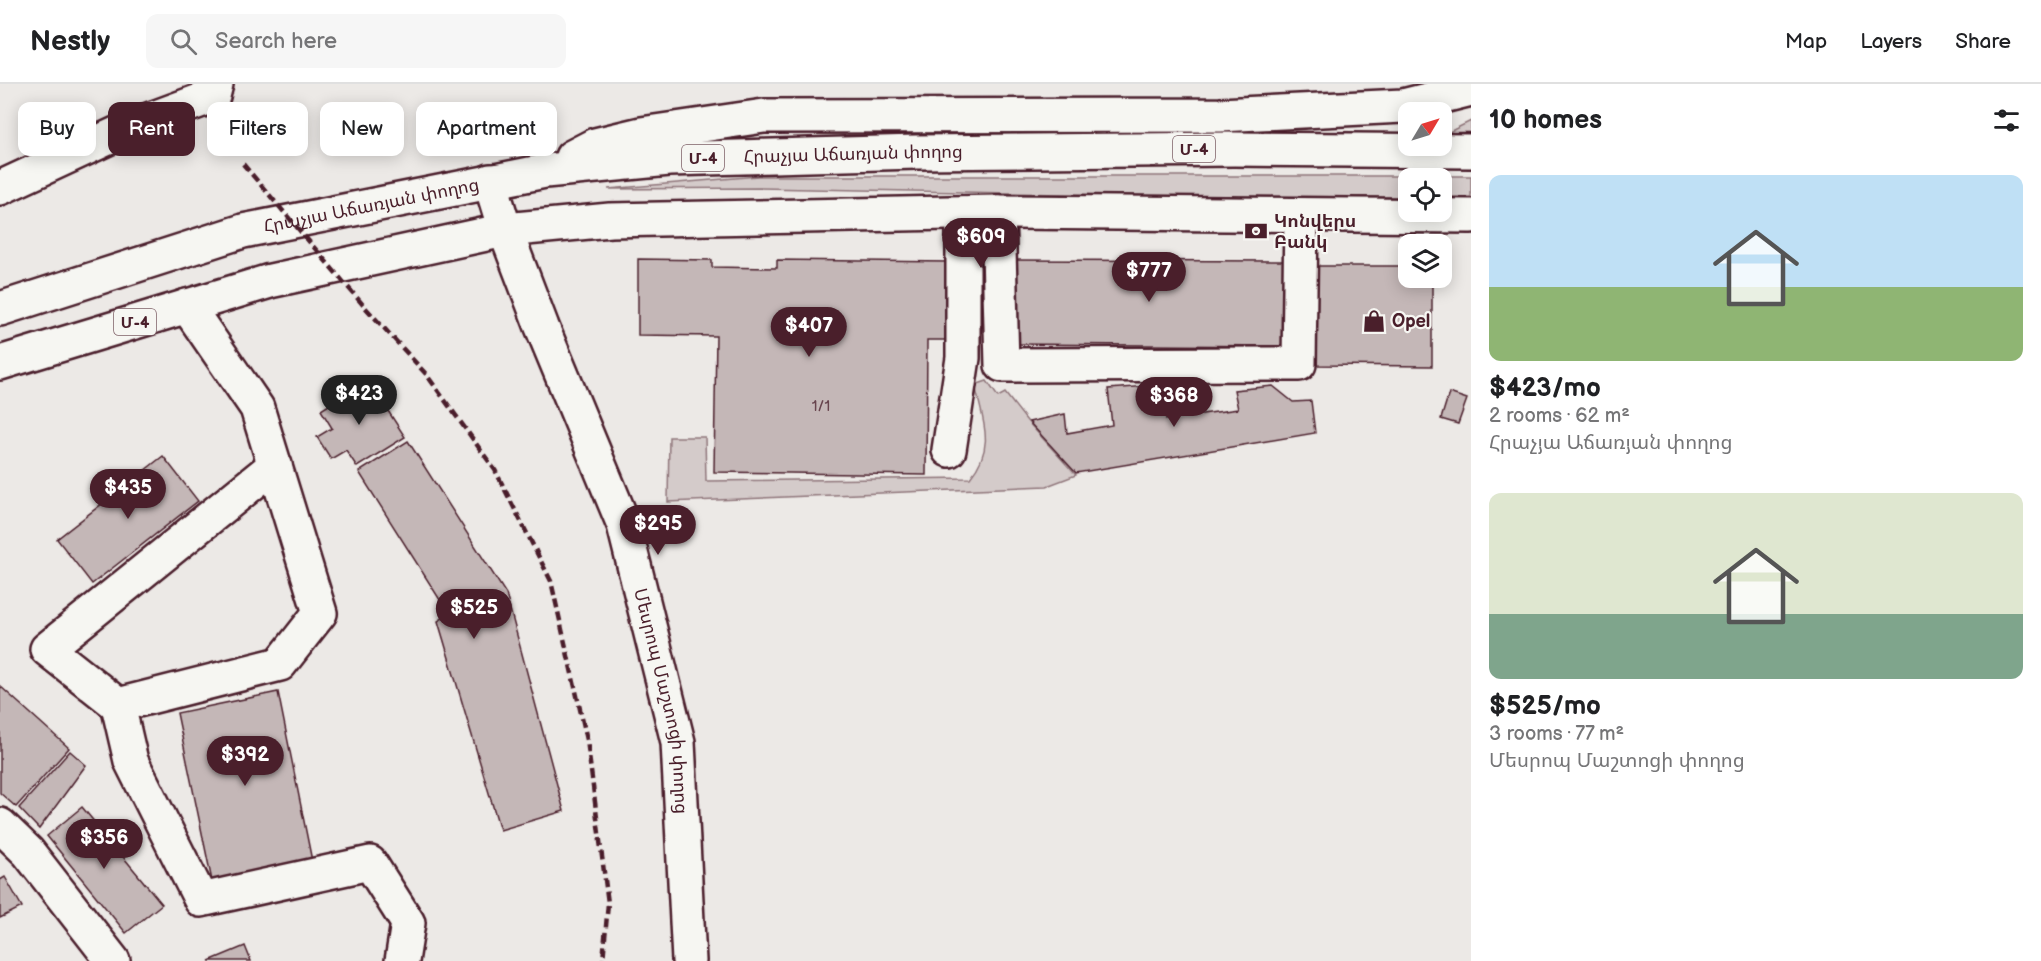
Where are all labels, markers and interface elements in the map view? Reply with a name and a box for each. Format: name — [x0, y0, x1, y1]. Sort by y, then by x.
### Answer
search box — [146, 14, 566, 68]
text: Nestly — [30, 25, 110, 58]
icon: search — [167, 25, 200, 58]
text: Search here — [215, 28, 337, 55]
text: Map — [1785, 29, 1827, 54]
text: Layers — [1860, 29, 1922, 54]
text: Share — [1955, 29, 2011, 54]
chip: Buy — [18, 102, 96, 156]
chip: Rent — [108, 102, 195, 156]
chip: Filters — [207, 102, 308, 156]
chip: New — [320, 102, 404, 156]
chip: Apartment — [416, 102, 557, 156]
north arrow — [1398, 102, 1452, 156]
map controls — [1398, 102, 1452, 288]
icon: filters — [1990, 104, 2023, 137]
text: 10 homes — [1489, 105, 1602, 136]
road number: Մ-4 — [1173, 136, 1215, 162]
street label: Հրաչյա Աճառյան փողոց — [743, 142, 963, 168]
road number: Մ-4 — [682, 145, 724, 171]
button: locate — [1398, 168, 1452, 222]
street label: Հրաչյա Աճառյան փողոց — [262, 174, 481, 238]
place label: Կոնվերս Բանկ — [1274, 211, 1356, 253]
icon: home — [1702, 214, 1810, 322]
pin: $609 — [945, 218, 1017, 269]
bank icon: Կոնվերս Բանկ — [1243, 218, 1269, 244]
text: $609 — [956, 225, 1006, 249]
button: layers — [1398, 234, 1452, 288]
pin: $777 — [1113, 252, 1185, 303]
text: $777 — [1126, 259, 1172, 283]
pin: $407 — [773, 307, 845, 358]
shop icon: Opel — [1361, 308, 1387, 334]
road number: Մ-4 — [114, 309, 156, 335]
place label: Opel — [1392, 311, 1430, 332]
text: $407 — [785, 314, 833, 338]
text: $423/mo — [1489, 373, 1601, 404]
pin: $423 — [323, 375, 395, 426]
pin: $368 — [1138, 377, 1210, 428]
text: $423 — [335, 382, 383, 406]
text: $368 — [1150, 384, 1199, 408]
house number: 1/1 — [812, 397, 830, 416]
text: 2 rooms · 62 m² — [1489, 404, 1630, 428]
text: Հրաչյա Աճառյան փողոց — [1489, 431, 1732, 455]
pin: $435 — [92, 469, 164, 520]
text: $435 — [104, 476, 152, 500]
pin: $295 — [622, 505, 694, 556]
text: $295 — [634, 512, 682, 536]
icon: home — [1702, 532, 1810, 640]
street label: Մեսրոպ Մաշտոցի փողոց — [629, 586, 692, 815]
pin: $525 — [438, 589, 510, 640]
text: $525 — [450, 596, 498, 620]
text: $525/mo — [1489, 691, 1601, 722]
text: 3 rooms · 77 m² — [1489, 722, 1624, 746]
pin: $392 — [209, 736, 281, 787]
text: $392 — [221, 743, 269, 767]
text: Մեսրոպ Մաշտոցի փողոց — [1489, 749, 1745, 773]
pin: $356 — [68, 819, 140, 870]
text: $356 — [80, 826, 128, 850]

